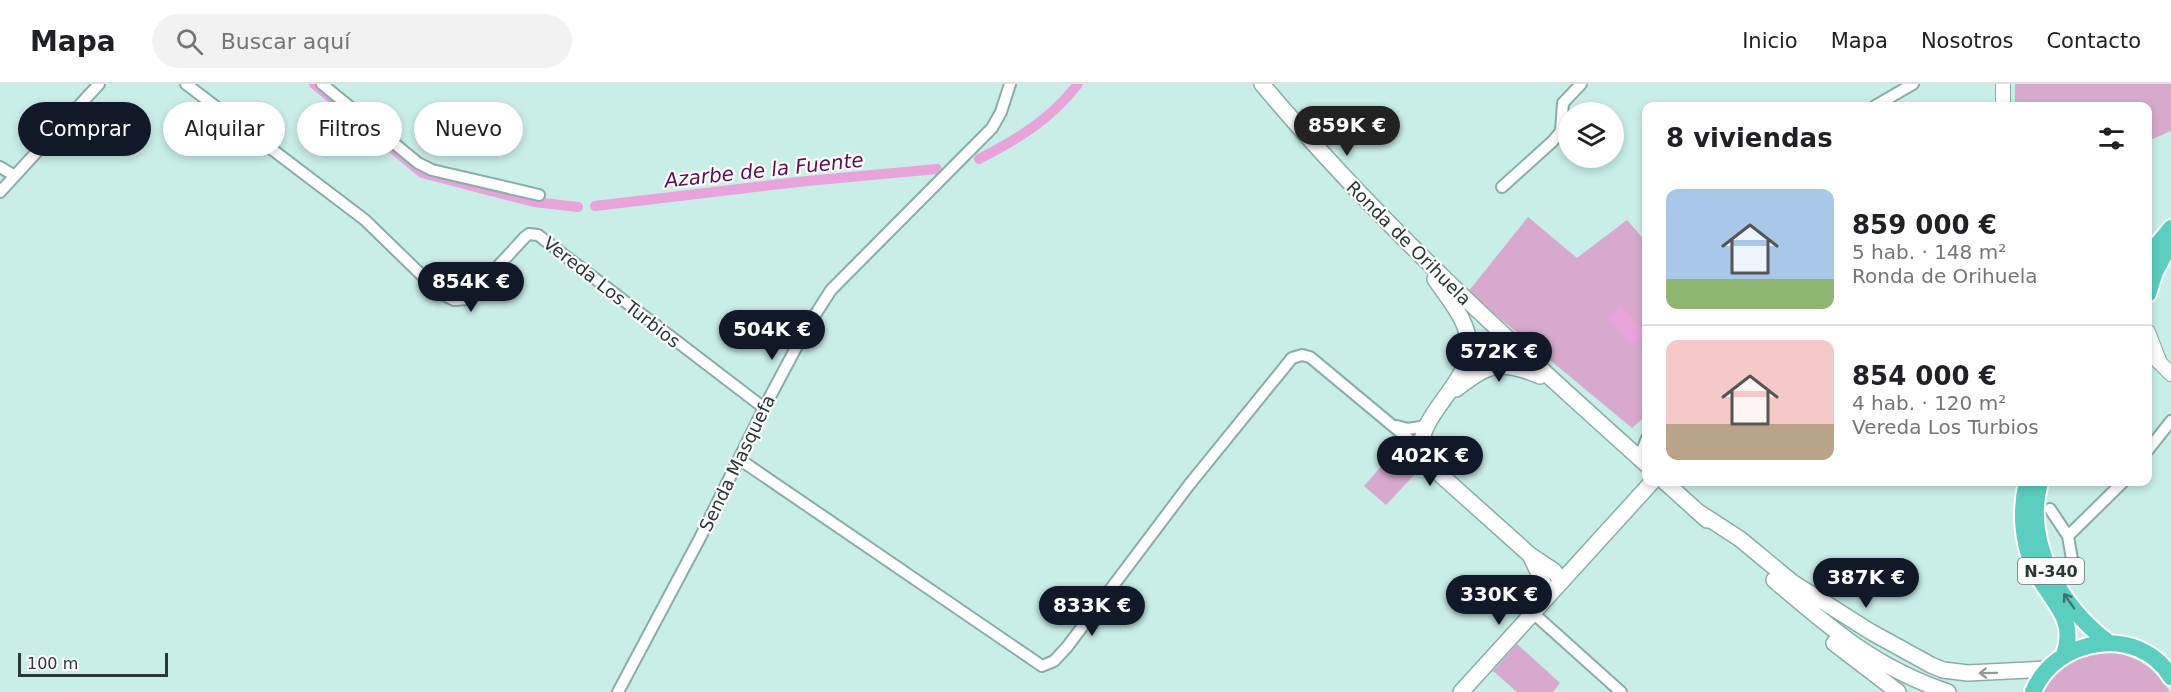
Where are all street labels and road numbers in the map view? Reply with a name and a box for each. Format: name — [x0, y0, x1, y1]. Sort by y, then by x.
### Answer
street label: Ronda de Orihuela — [1343, 177, 1475, 309]
street label: Vereda Los Turbios — [539, 232, 685, 352]
street label: Senda Masquefa — [695, 391, 779, 535]
road number: N-340 — [2018, 558, 2084, 584]

